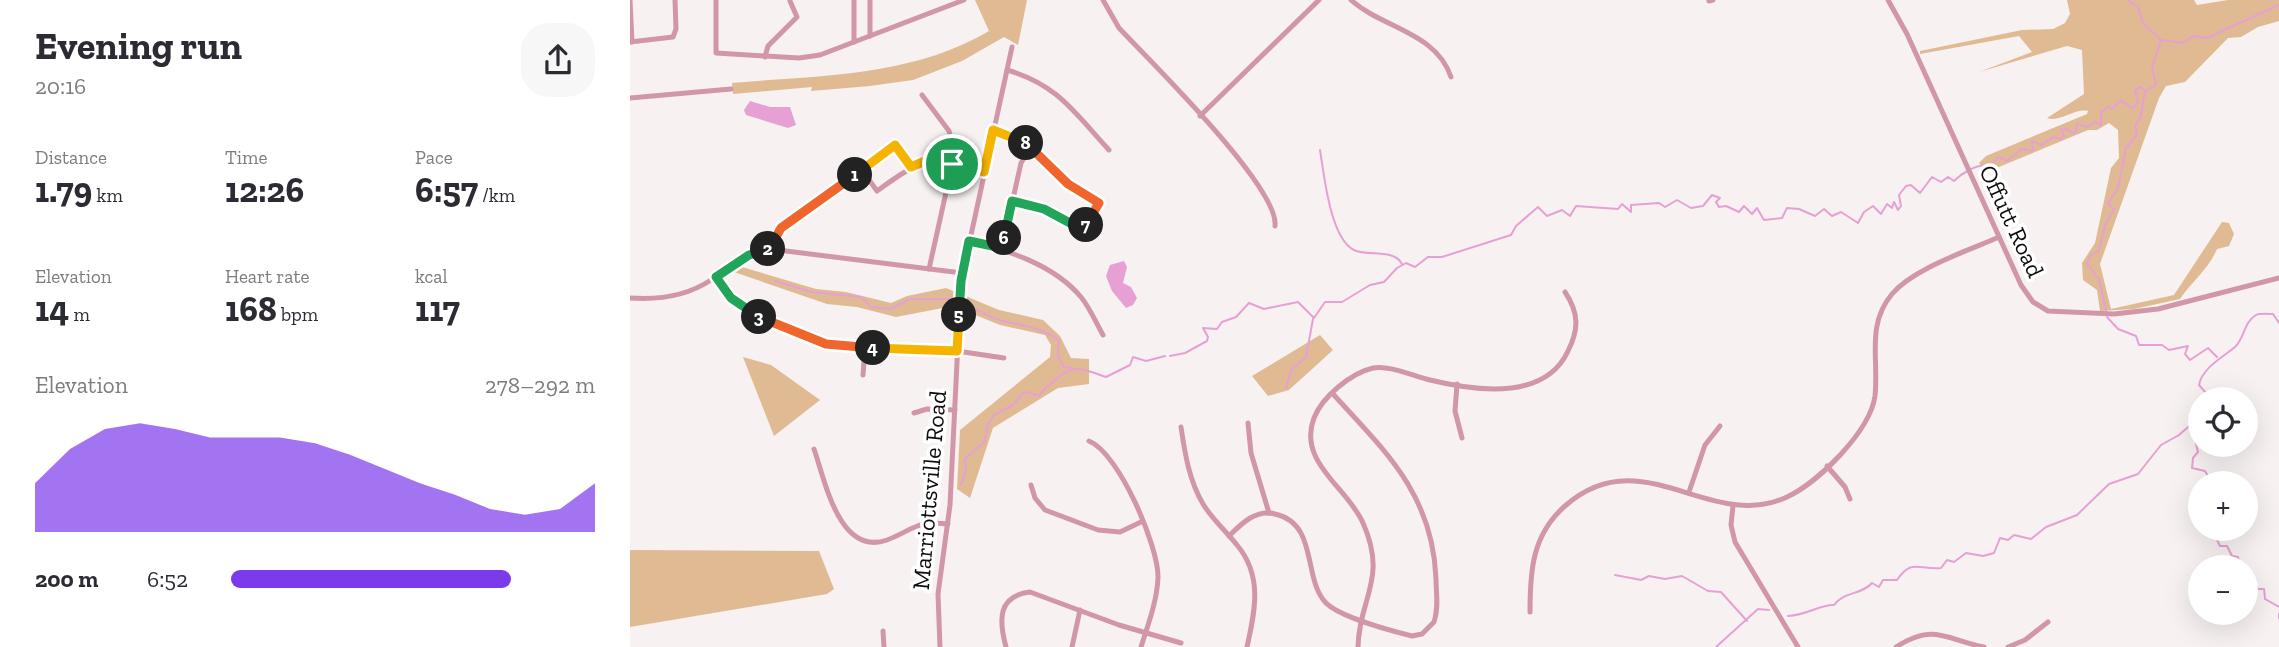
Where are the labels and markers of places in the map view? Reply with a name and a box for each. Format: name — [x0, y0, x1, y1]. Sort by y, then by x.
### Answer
pin: 8 — [1008, 125, 1044, 160]
pin — [922, 134, 982, 194]
pin: 1 — [838, 158, 873, 192]
pin: 7 — [1068, 208, 1104, 243]
pin: 6 — [986, 220, 1022, 256]
pin: 2 — [750, 232, 786, 266]
pin: 5 — [942, 298, 976, 332]
pin: 3 — [741, 300, 776, 334]
pin: 4 — [856, 330, 890, 366]

